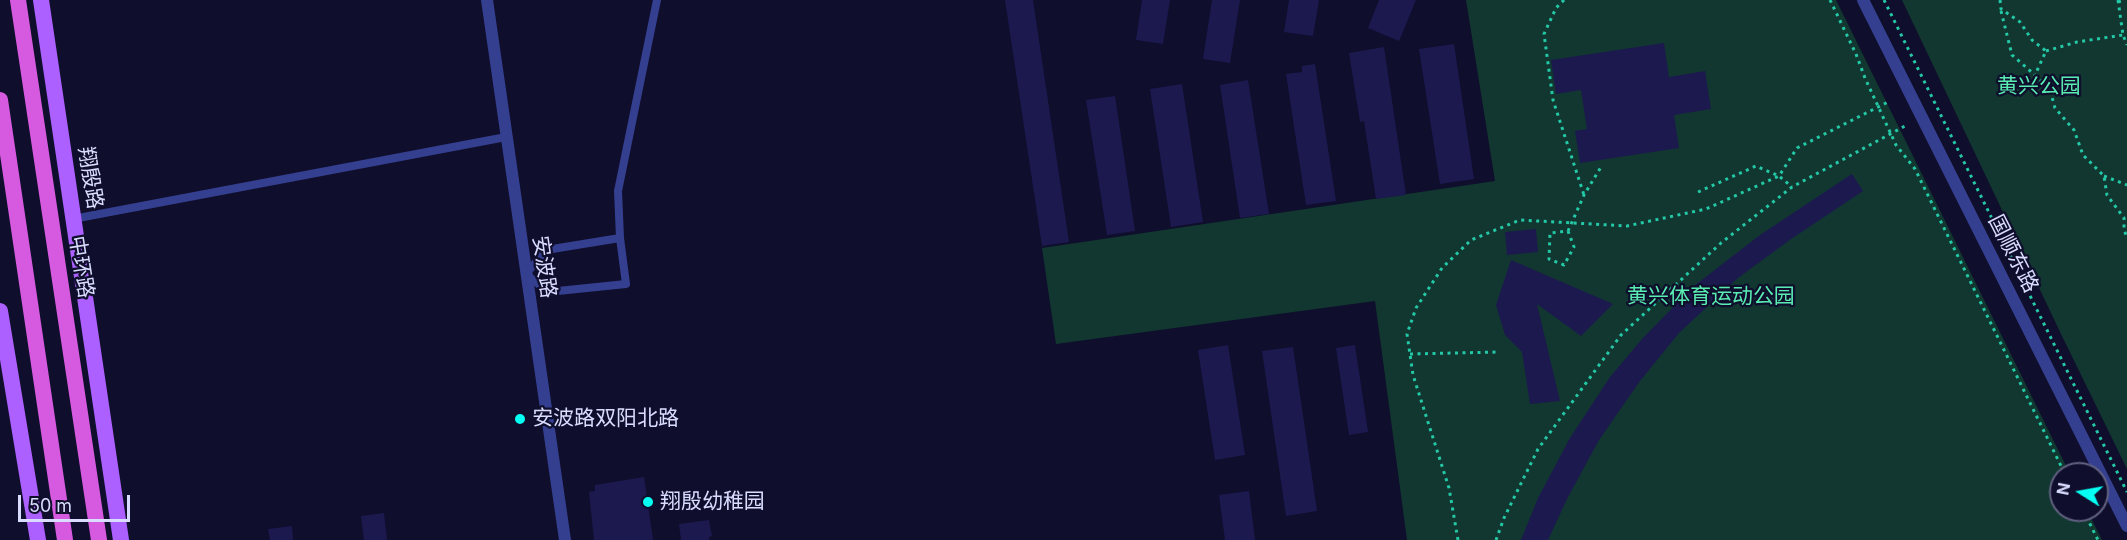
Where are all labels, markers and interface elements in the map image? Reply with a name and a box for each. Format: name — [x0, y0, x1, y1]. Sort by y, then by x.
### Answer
park label: 黄兴公园 — [1997, 74, 2081, 100]
street label: 翔殷路 — [73, 145, 107, 211]
street label: 国顺东路 — [1983, 211, 2043, 297]
street label: 中环路 — [64, 234, 98, 300]
street label: 安波路 — [527, 234, 561, 300]
park label: 黄兴体育运动公园 — [1627, 284, 1795, 310]
place label: 安波路双阳北路 — [532, 406, 679, 432]
marker: 安波路双阳北路 — [513, 412, 527, 426]
north arrow — [2049, 462, 2109, 522]
text: N — [2052, 481, 2074, 497]
scale bar — [21, 483, 134, 521]
place label: 翔殷幼稚园 — [660, 489, 765, 515]
text: 50 m — [29, 495, 72, 516]
marker: 翔殷幼稚园 — [641, 495, 655, 509]

